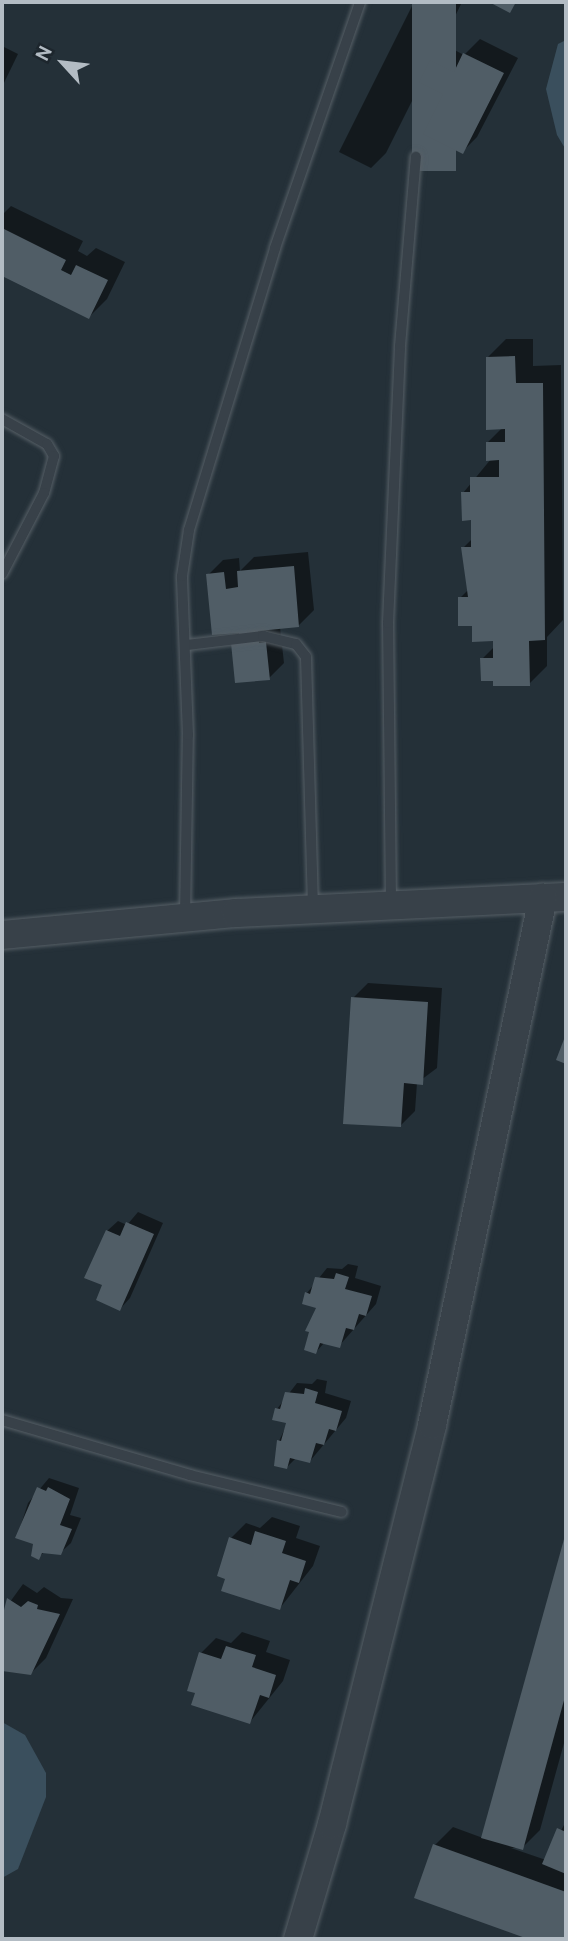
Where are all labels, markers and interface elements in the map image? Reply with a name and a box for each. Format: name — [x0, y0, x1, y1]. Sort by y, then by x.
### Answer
north arrow — [28, 28, 98, 98]
text: N — [31, 42, 57, 64]

